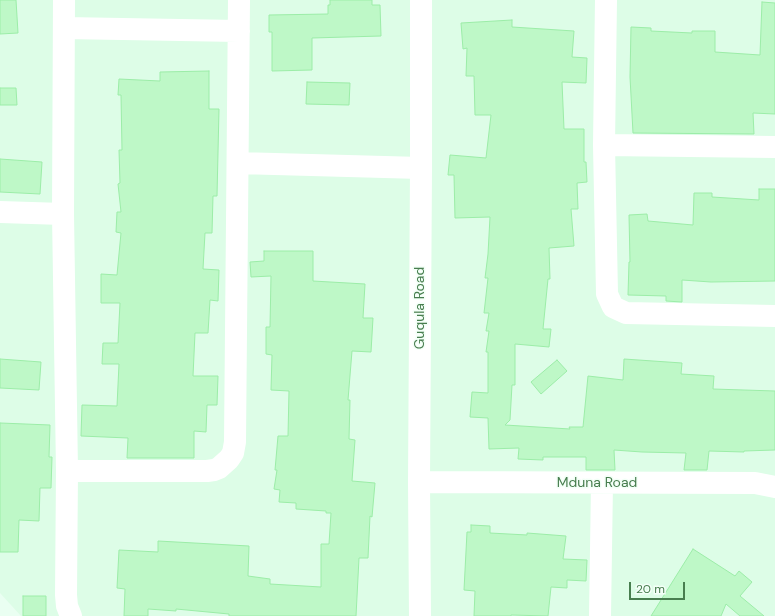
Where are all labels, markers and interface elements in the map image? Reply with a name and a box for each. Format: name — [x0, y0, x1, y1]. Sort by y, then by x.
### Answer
street label: Guqula Road — [412, 267, 428, 349]
street label: Mduna Road — [557, 475, 637, 491]
scale bar — [631, 574, 687, 600]
text: 20 m — [636, 581, 665, 597]

